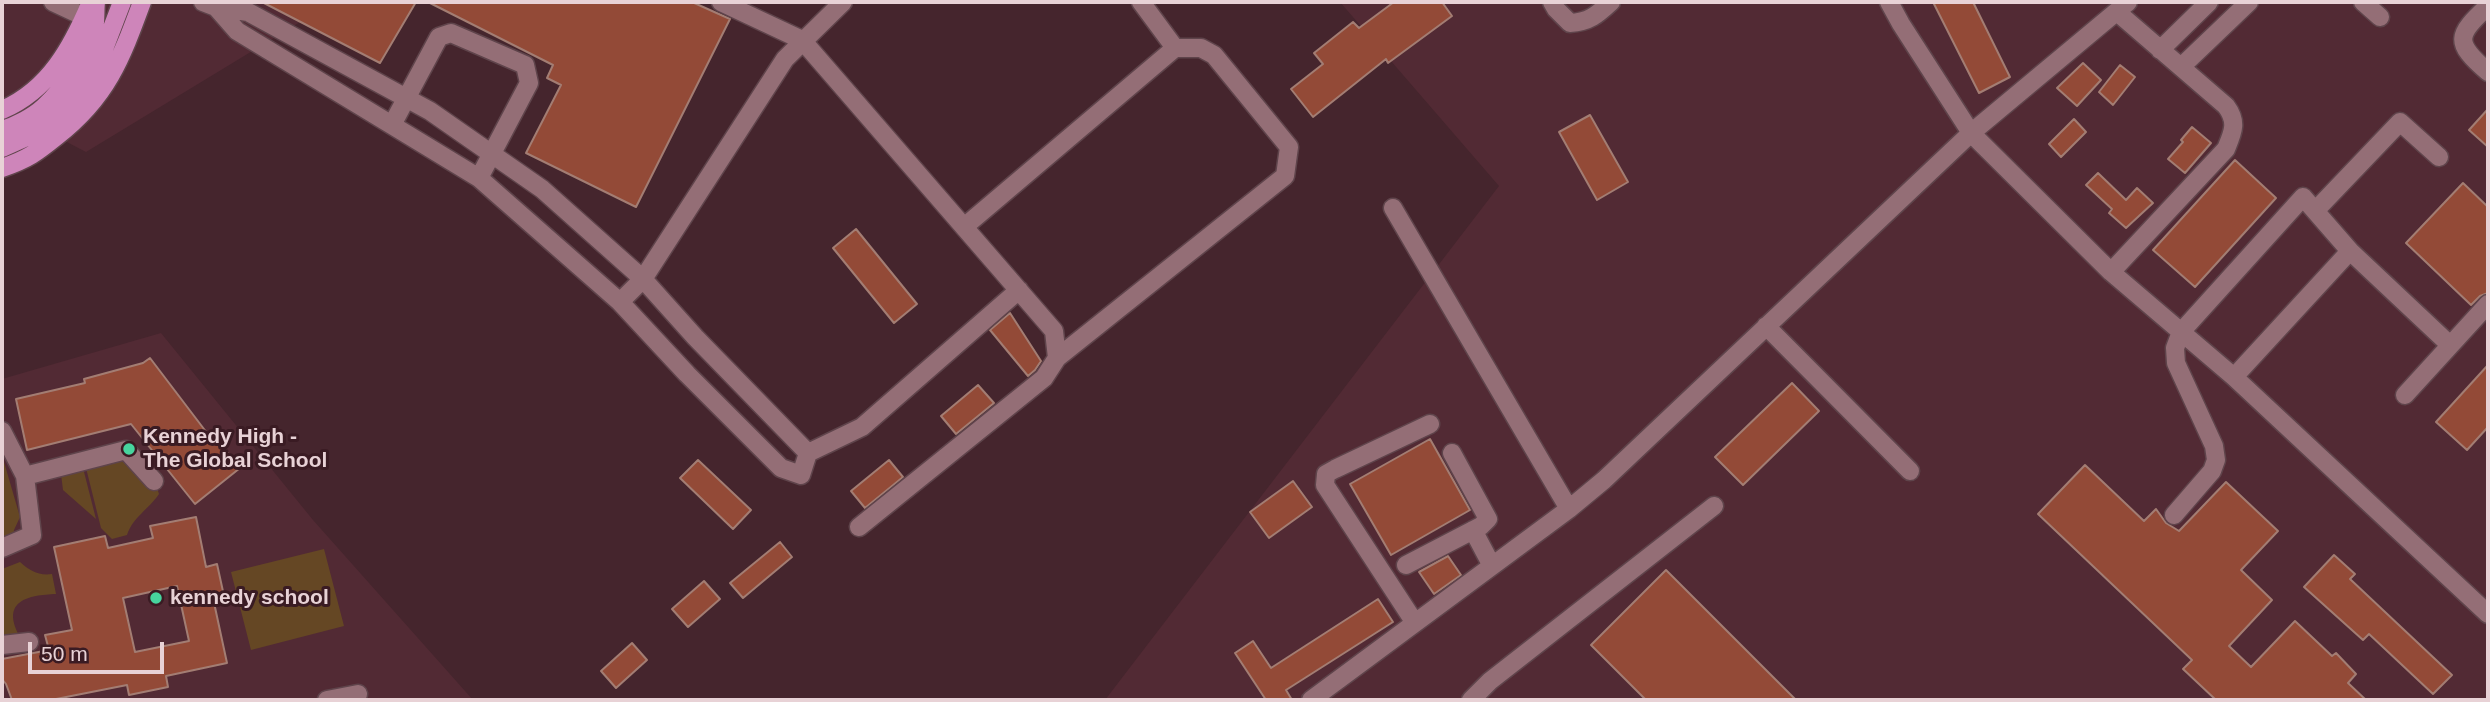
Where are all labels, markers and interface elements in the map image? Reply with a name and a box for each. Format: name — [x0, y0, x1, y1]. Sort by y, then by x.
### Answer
place label: Kennedy High - The Global School — [143, 424, 327, 474]
marker: Kennedy High - The Global School — [121, 441, 137, 457]
place label: kennedy school — [170, 585, 329, 611]
marker: kennedy school — [148, 590, 164, 606]
scale bar — [32, 628, 168, 672]
text: 50 m — [41, 642, 88, 665]

